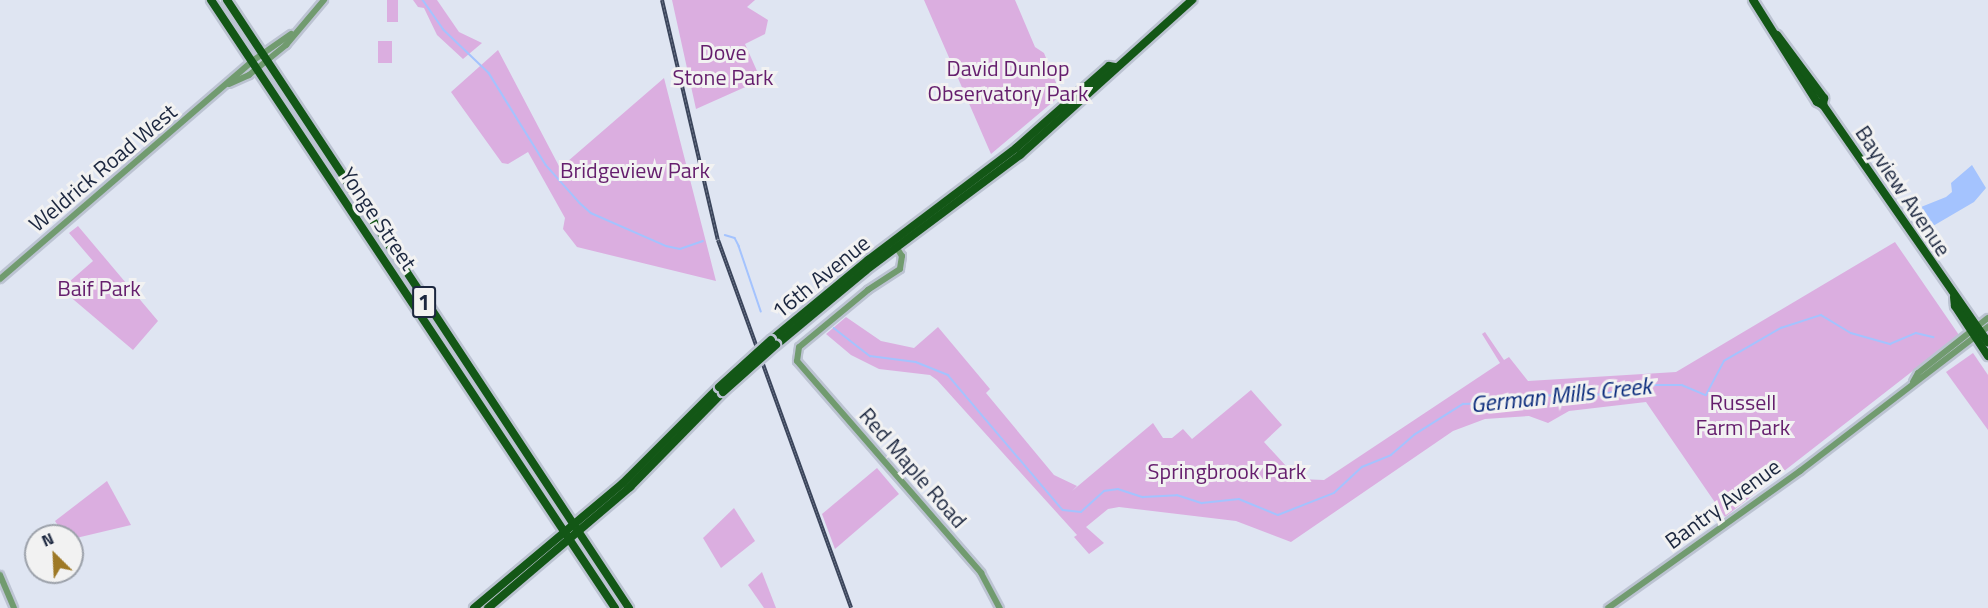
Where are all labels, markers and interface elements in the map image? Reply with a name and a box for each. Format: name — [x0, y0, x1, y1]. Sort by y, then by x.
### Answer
park label: Dove Stone Park — [673, 39, 773, 90]
park label: David Dunlop Observatory Park — [928, 55, 1088, 106]
street label: Weldrick Road West — [24, 98, 182, 238]
street label: Bayview Avenue — [1850, 121, 1956, 261]
park label: Bridgeview Park — [560, 158, 710, 184]
street label: Yonge Street — [334, 163, 422, 275]
street label: 16th Avenue — [767, 230, 875, 324]
park label: Baif Park — [57, 276, 141, 302]
road number: 1 — [412, 284, 436, 320]
water label: German Mills Creek — [1469, 371, 1653, 419]
park label: Russell Farm Park — [1696, 389, 1790, 440]
street label: Red Maple Road — [854, 402, 972, 534]
street label: Bantry Avenue — [1660, 453, 1786, 555]
park label: Springbrook Park — [1148, 459, 1306, 485]
north arrow — [24, 524, 84, 584]
text: N — [38, 526, 57, 553]

